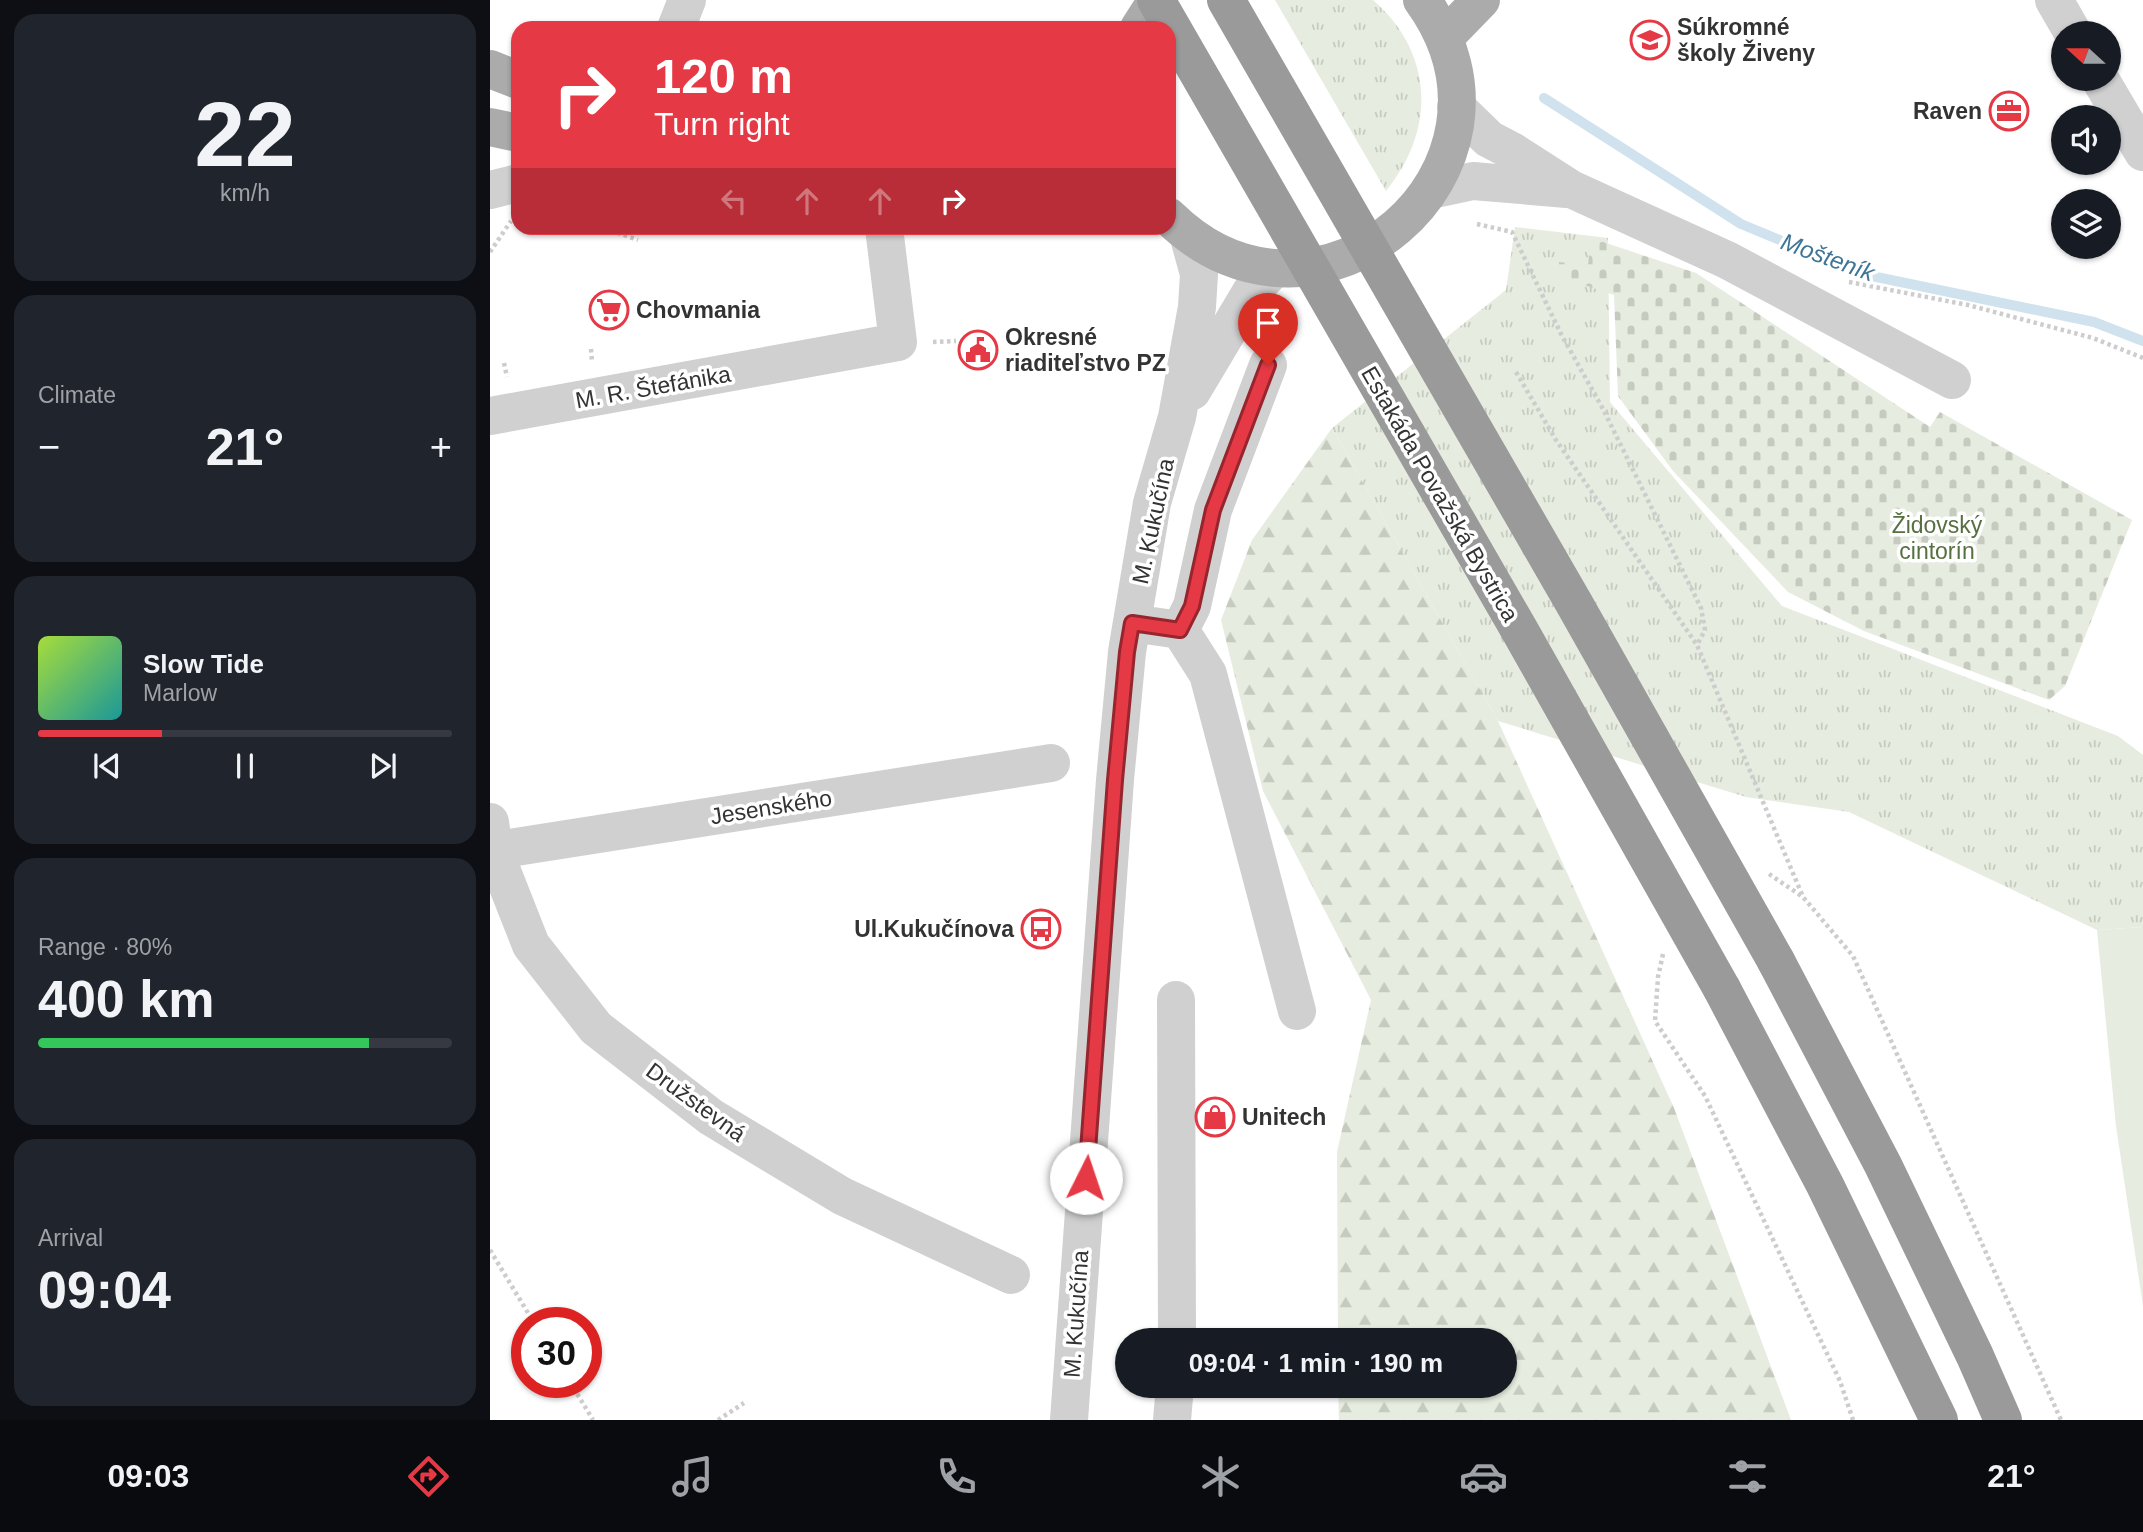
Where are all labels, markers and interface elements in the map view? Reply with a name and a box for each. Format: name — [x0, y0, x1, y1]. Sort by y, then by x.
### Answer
place label: Súkromné školy Živeny — [1677, 14, 1815, 66]
school or university icon: Súkromné školy Živeny — [1629, 19, 1671, 61]
north arrow — [2051, 21, 2121, 91]
map controls — [2051, 21, 2121, 259]
icon: right — [539, 49, 630, 140]
text: 120 m — [654, 49, 793, 103]
text: 22 — [194, 84, 296, 185]
office icon: Raven — [1988, 90, 2030, 132]
place label: Raven — [1913, 98, 1982, 124]
button: sound — [2051, 105, 2121, 175]
text: Turn right — [654, 106, 790, 142]
text: km/h — [220, 180, 270, 206]
icon: left — [715, 182, 753, 220]
icon: ahead — [788, 182, 826, 220]
icon: ahead — [861, 182, 899, 220]
icon: right — [934, 182, 972, 220]
button: layers — [2051, 189, 2121, 259]
water label: Mošteník — [1778, 228, 1880, 287]
supermarket icon: Chovmania — [588, 289, 630, 331]
pin — [1238, 293, 1298, 365]
place label: Chovmania — [636, 297, 760, 323]
icon: arrive — [1249, 304, 1287, 342]
place label: Okresné riaditeľstvo PZ — [1005, 324, 1166, 376]
public building icon: Okresné riaditeľstvo PZ — [957, 329, 999, 371]
street label: M. R. Štefánika — [573, 360, 733, 413]
street label: Estakáda Považská Bystrica — [1356, 362, 1524, 626]
text: Climate — [38, 382, 116, 408]
text: 21° — [206, 418, 284, 476]
text: − — [38, 426, 60, 468]
text: + — [430, 426, 452, 468]
street label: M. Kukučína — [1127, 456, 1179, 586]
park label: Židovský cintorín — [1892, 512, 1983, 564]
text: Slow Tide — [143, 649, 264, 679]
text: Marlow — [143, 680, 217, 706]
icon: previous — [88, 747, 126, 785]
icon: pause — [226, 747, 264, 785]
icon: next — [364, 747, 402, 785]
street label: Jesenského — [708, 785, 834, 829]
bus stop icon: Ul.Kukučínova — [1020, 908, 1062, 950]
place label: Ul.Kukučínova — [854, 916, 1014, 942]
text: Range · 80% — [38, 934, 172, 960]
text: 400 km — [38, 970, 214, 1028]
street label: Družstevná — [641, 1057, 751, 1147]
shop icon: Unitech — [1194, 1096, 1236, 1138]
place label: Unitech — [1242, 1104, 1326, 1130]
position arrow — [1049, 1141, 1123, 1215]
text: Arrival — [38, 1225, 103, 1251]
street label: M. Kukučína — [1059, 1249, 1093, 1379]
text: 09:04 — [38, 1261, 171, 1319]
speed limit sign: 30 — [511, 1307, 602, 1398]
text: 09:04 · 1 min · 190 m — [1189, 1348, 1443, 1378]
icon: directions — [404, 1452, 453, 1501]
icon: music — [668, 1452, 717, 1501]
icon: phone — [932, 1452, 981, 1501]
icon: climate — [1196, 1452, 1245, 1501]
icon: car — [1459, 1452, 1508, 1501]
icon: filters — [1723, 1452, 1772, 1501]
text: 09:03 — [107, 1458, 189, 1494]
text: 21° — [1987, 1458, 2036, 1494]

